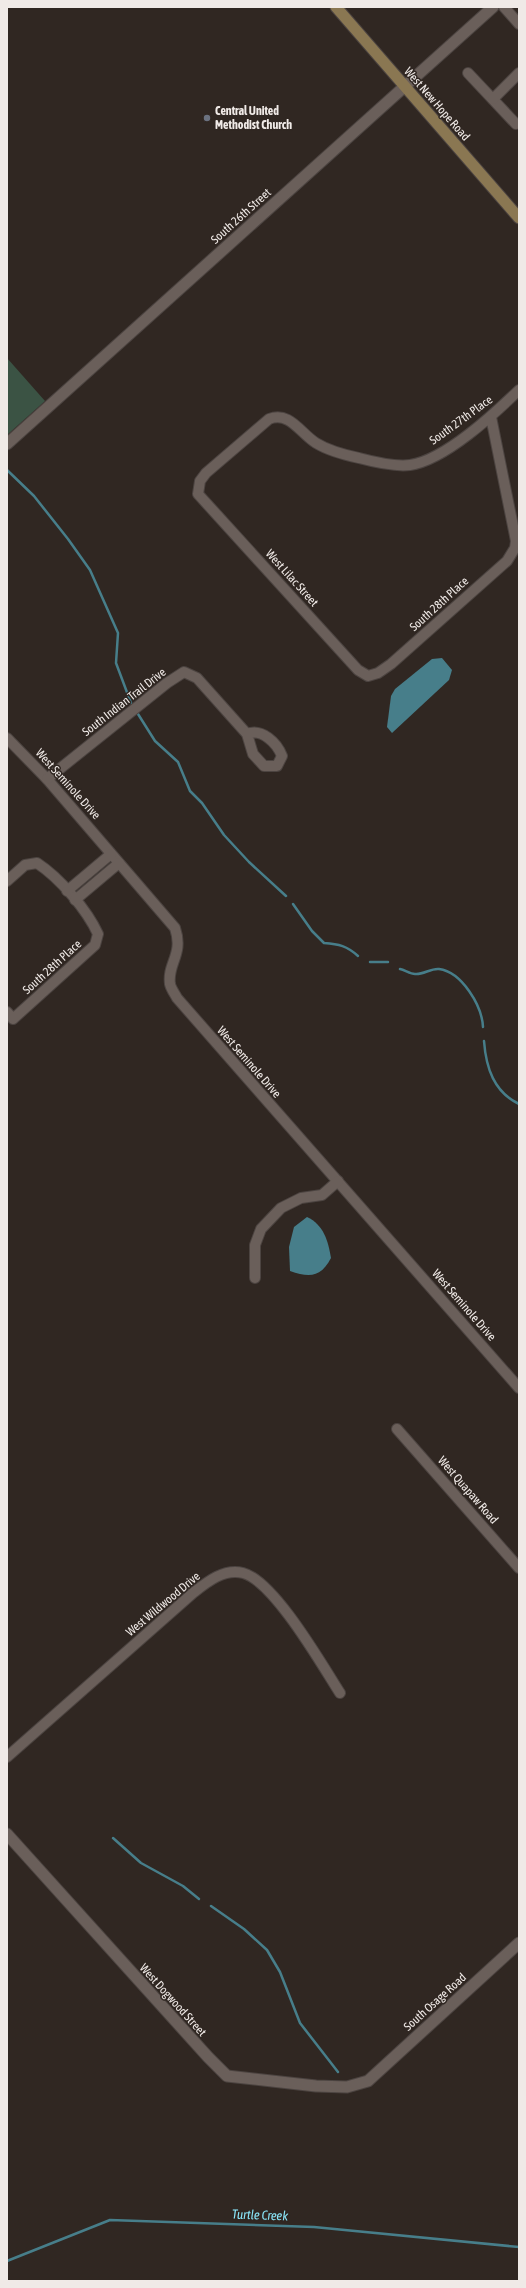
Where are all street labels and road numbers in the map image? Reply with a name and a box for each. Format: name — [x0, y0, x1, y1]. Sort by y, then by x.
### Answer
street label: West New Hope Road — [401, 64, 473, 144]
street label: South 26th Street — [208, 185, 274, 247]
street label: South 27th Place — [427, 393, 495, 447]
street label: West Lilac Street — [263, 547, 322, 610]
street label: South 28th Place — [407, 574, 471, 634]
street label: South Indian Trail Drive — [79, 665, 169, 739]
street label: West Seminole Drive — [33, 746, 103, 822]
street label: South 28th Place — [20, 937, 84, 997]
street label: West Seminole Drive — [214, 1023, 284, 1101]
street label: West Seminole Drive — [429, 1266, 499, 1344]
street label: West Quapaw Road — [435, 1454, 501, 1526]
street label: West Wildwood Drive — [123, 1569, 203, 1639]
street label: West Dogwood Street — [137, 1961, 210, 2040]
street label: South Osage Road — [401, 1970, 469, 2034]

